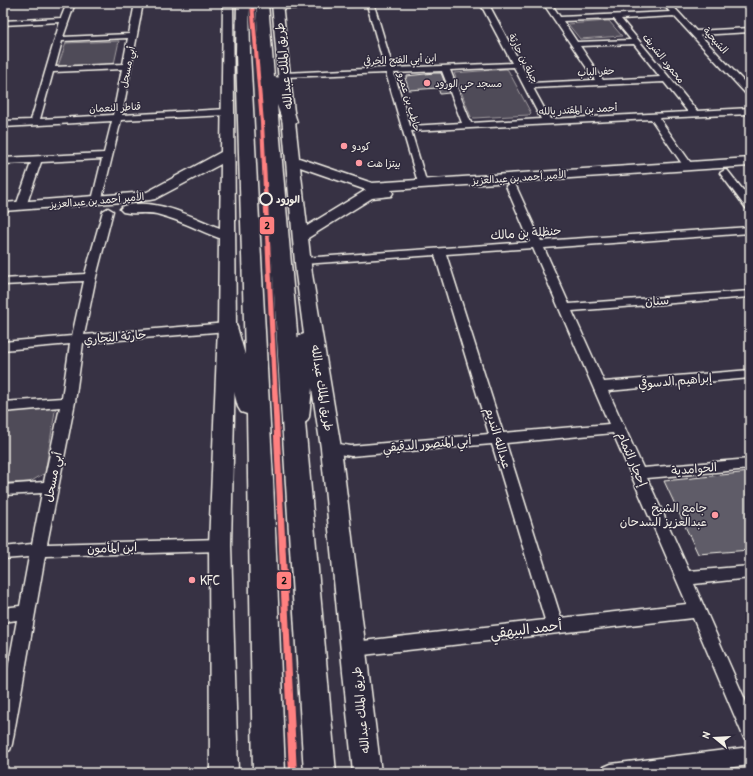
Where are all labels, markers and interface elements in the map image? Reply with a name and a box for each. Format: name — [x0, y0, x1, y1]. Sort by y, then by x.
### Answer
street label: طريق الملك عبدالله — [270, 22, 297, 110]
street label: الشيحية — [700, 24, 731, 56]
street label: جبلة بن حارثة — [506, 31, 542, 85]
street label: محمود الشريف — [640, 31, 688, 86]
street label: أبي مسحل — [117, 45, 141, 90]
street label: ابن أبي الفتح الخرفي — [363, 51, 437, 71]
street label: حفر الباب — [577, 64, 615, 79]
street label: حاطب بن عمرو — [395, 70, 424, 133]
place label: مسجد حي الورود — [435, 77, 502, 93]
marker: مسجد حي الورود — [422, 78, 432, 88]
street label: قناطر النعمان — [89, 100, 141, 115]
street label: أحمد بن المقتدر بالله — [538, 101, 618, 118]
place label: كودو — [351, 140, 370, 153]
marker: كودو — [339, 141, 349, 151]
place label: بيتزا هت — [367, 157, 401, 170]
marker: بيتزا هت — [354, 158, 364, 168]
street label: الأمير أحمد بن عبدالعزيز — [470, 168, 567, 187]
street label: الأمير أحمد بن عبدالعزيز — [48, 190, 145, 211]
marker: الورود — [259, 192, 273, 206]
place label: الورود — [276, 193, 300, 207]
line badge: 2 — [259, 216, 275, 235]
text: 2 — [264, 218, 270, 232]
street label: حنظلة بن مالك — [490, 222, 562, 243]
street label: سنان — [644, 291, 669, 310]
street label: حارثة النجاري — [83, 325, 147, 349]
street label: طريق الملك عبدالله — [307, 343, 338, 432]
street label: إبراهيم الدسوقي — [637, 369, 713, 393]
street label: عبدالله النديم — [480, 405, 516, 471]
street label: إحجار الثمام — [612, 429, 652, 489]
street label: أبي المنصور الدقيقي — [382, 431, 472, 459]
street label: أبي مسحل — [39, 450, 69, 504]
street label: الحوامدية — [670, 458, 718, 479]
place label: جامع الشيخ عبدالعزيز السدحان — [620, 499, 707, 530]
marker: جامع الشيخ عبدالعزيز السدحان — [710, 510, 720, 520]
street label: ابن المأمون — [87, 538, 137, 557]
place label: KFC — [200, 570, 221, 589]
line badge: 2 — [276, 571, 292, 590]
text: 2 — [281, 573, 287, 587]
marker: KFC — [187, 575, 197, 585]
street label: أحمد البيهقي — [489, 615, 564, 646]
street label: طريق الملك عبدالله — [347, 666, 374, 754]
north arrow — [695, 718, 735, 758]
text: N — [698, 730, 713, 740]

